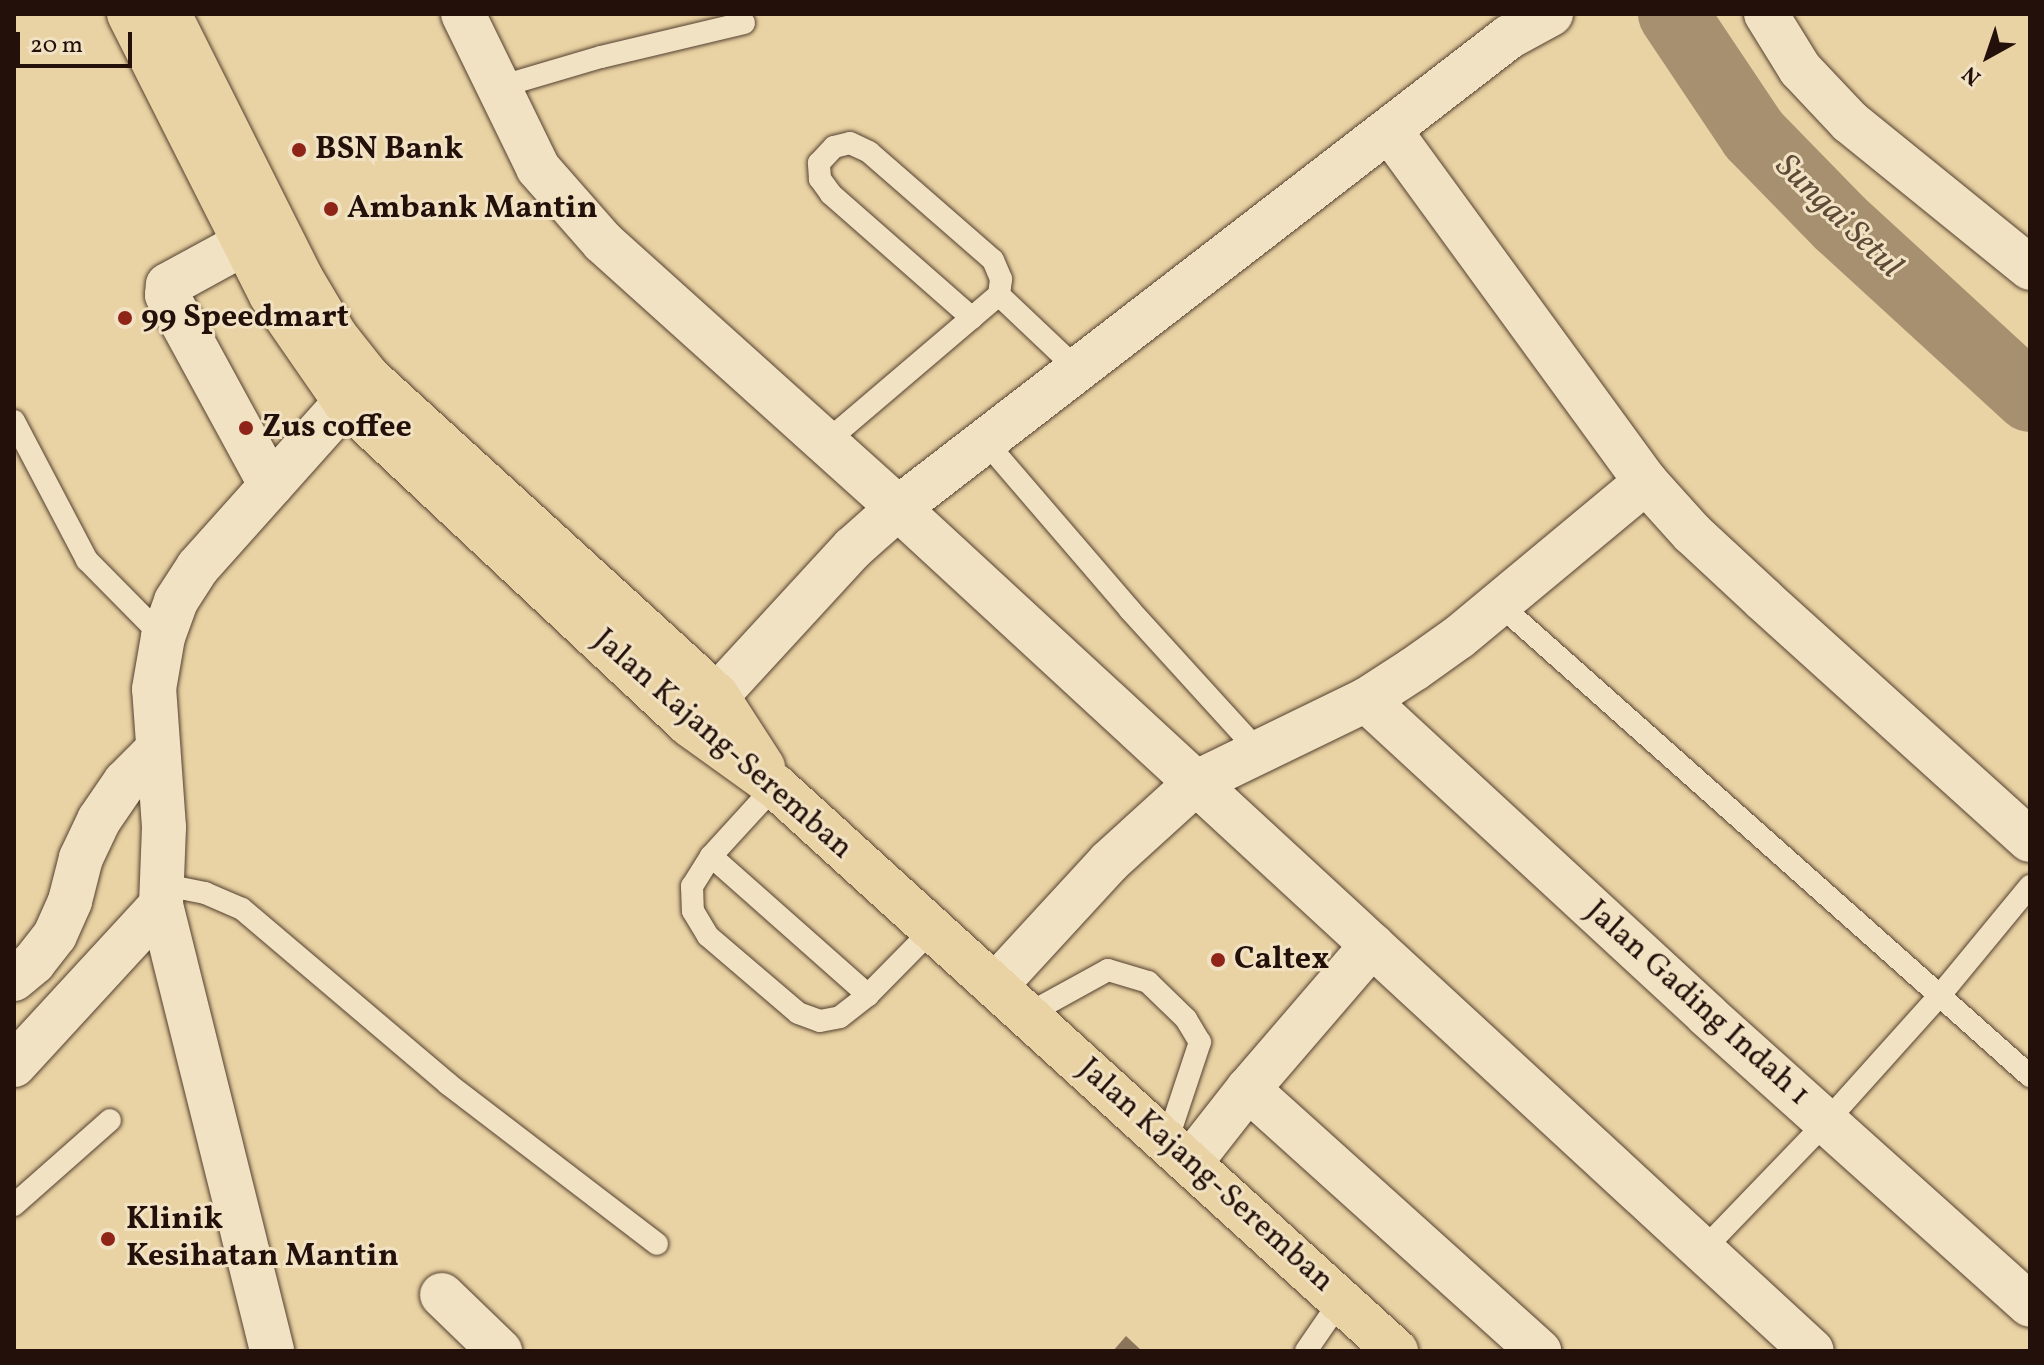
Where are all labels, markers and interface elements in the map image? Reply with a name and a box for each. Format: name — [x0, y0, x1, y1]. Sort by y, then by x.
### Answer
scale bar — [20, 16, 136, 66]
north arrow — [1948, 16, 2028, 96]
text: 20 m — [30, 29, 83, 63]
text: N — [1956, 58, 1988, 92]
place label: BSN Bank — [315, 131, 463, 169]
marker: BSN Bank — [290, 141, 308, 159]
water label: Sungai Setul — [1766, 146, 1910, 288]
place label: Ambank Mantin — [347, 190, 598, 228]
marker: Ambank Mantin — [322, 200, 340, 218]
place label: 99 Speedmart — [141, 299, 349, 337]
marker: 99 Speedmart — [116, 309, 134, 327]
place label: Zus coffee — [262, 409, 412, 447]
marker: Zus coffee — [237, 419, 255, 437]
street label: Jalan Kajang-Seremban — [584, 622, 860, 868]
street label: Jalan Gading Indah 1 — [1577, 893, 1817, 1115]
place label: Caltex — [1234, 941, 1329, 979]
marker: Caltex — [1209, 951, 1227, 969]
street label: Jalan Kajang-Seremban — [1069, 1051, 1341, 1301]
place label: Klinik Kesihatan Mantin — [126, 1202, 399, 1277]
marker: Klinik Kesihatan Mantin — [97, 1228, 119, 1250]

